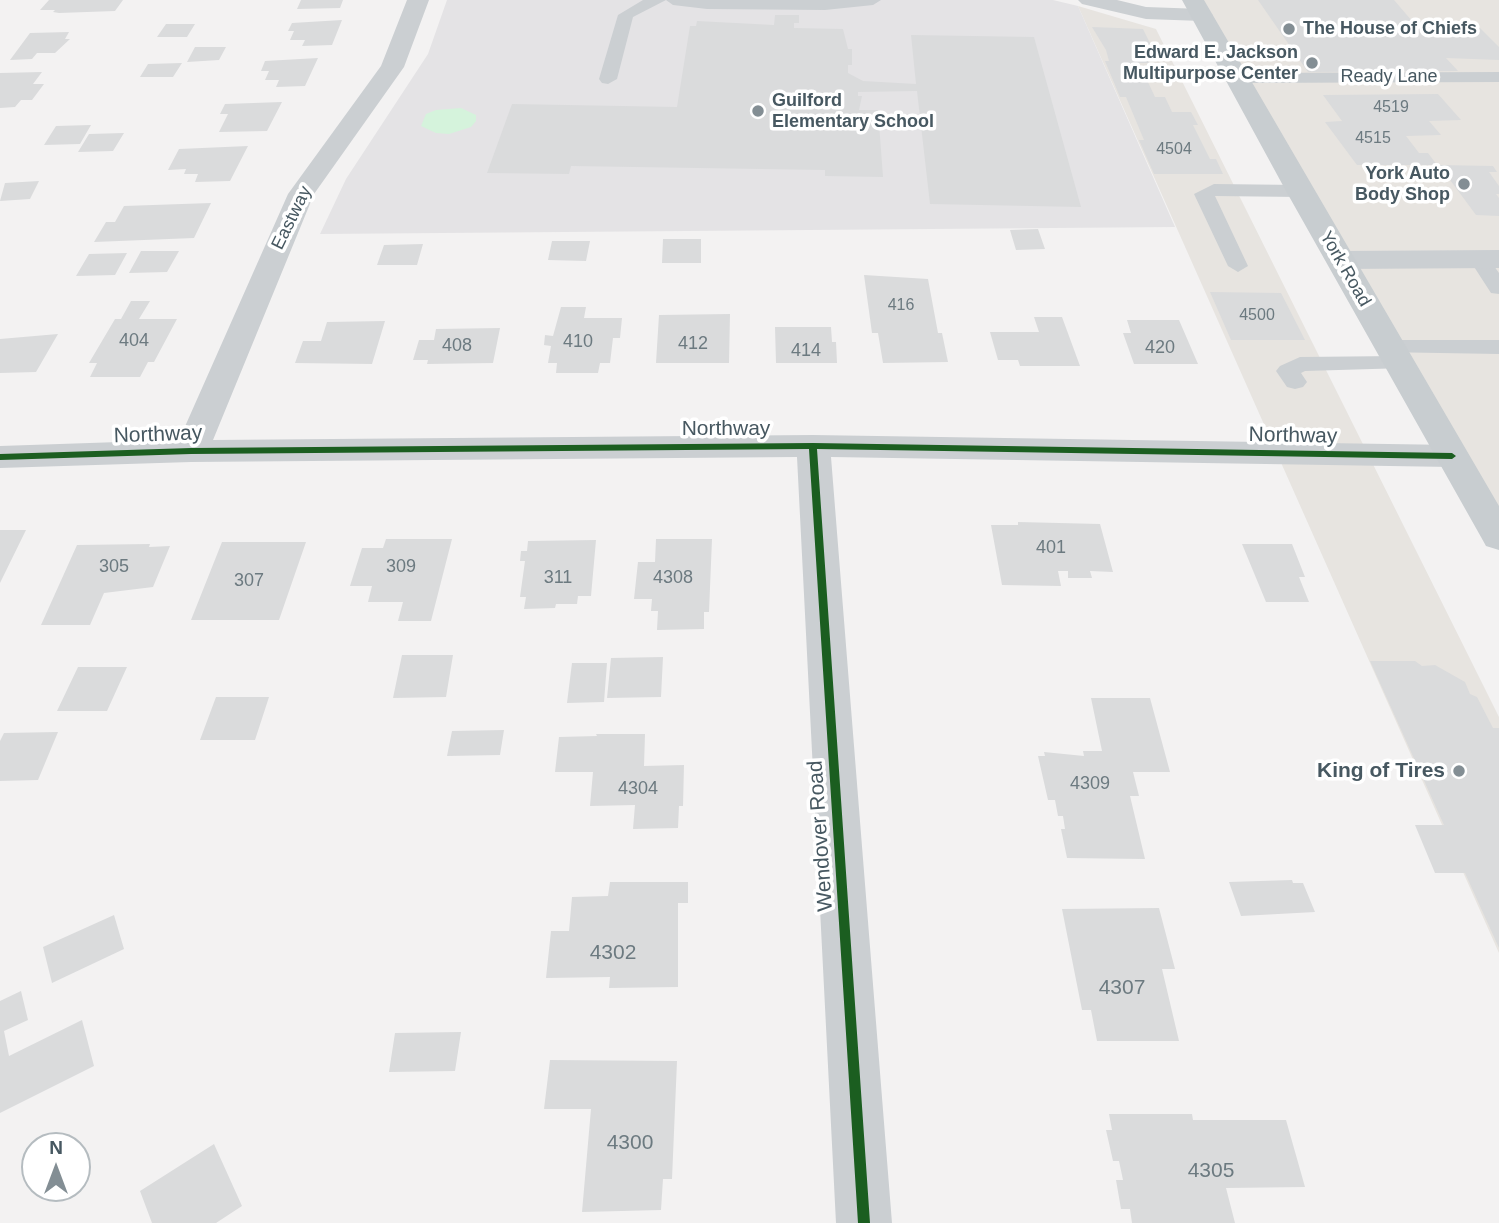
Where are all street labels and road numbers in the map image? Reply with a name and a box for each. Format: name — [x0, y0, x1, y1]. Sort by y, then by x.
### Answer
street label: Ready Lane — [1340, 66, 1438, 88]
street label: Eastway — [267, 183, 317, 253]
street label: York Road — [1315, 227, 1375, 311]
street label: Northway — [682, 416, 770, 442]
street label: Northway — [113, 421, 203, 449]
street label: Northway — [1248, 423, 1338, 449]
street label: Wendover Road — [803, 760, 839, 912]

